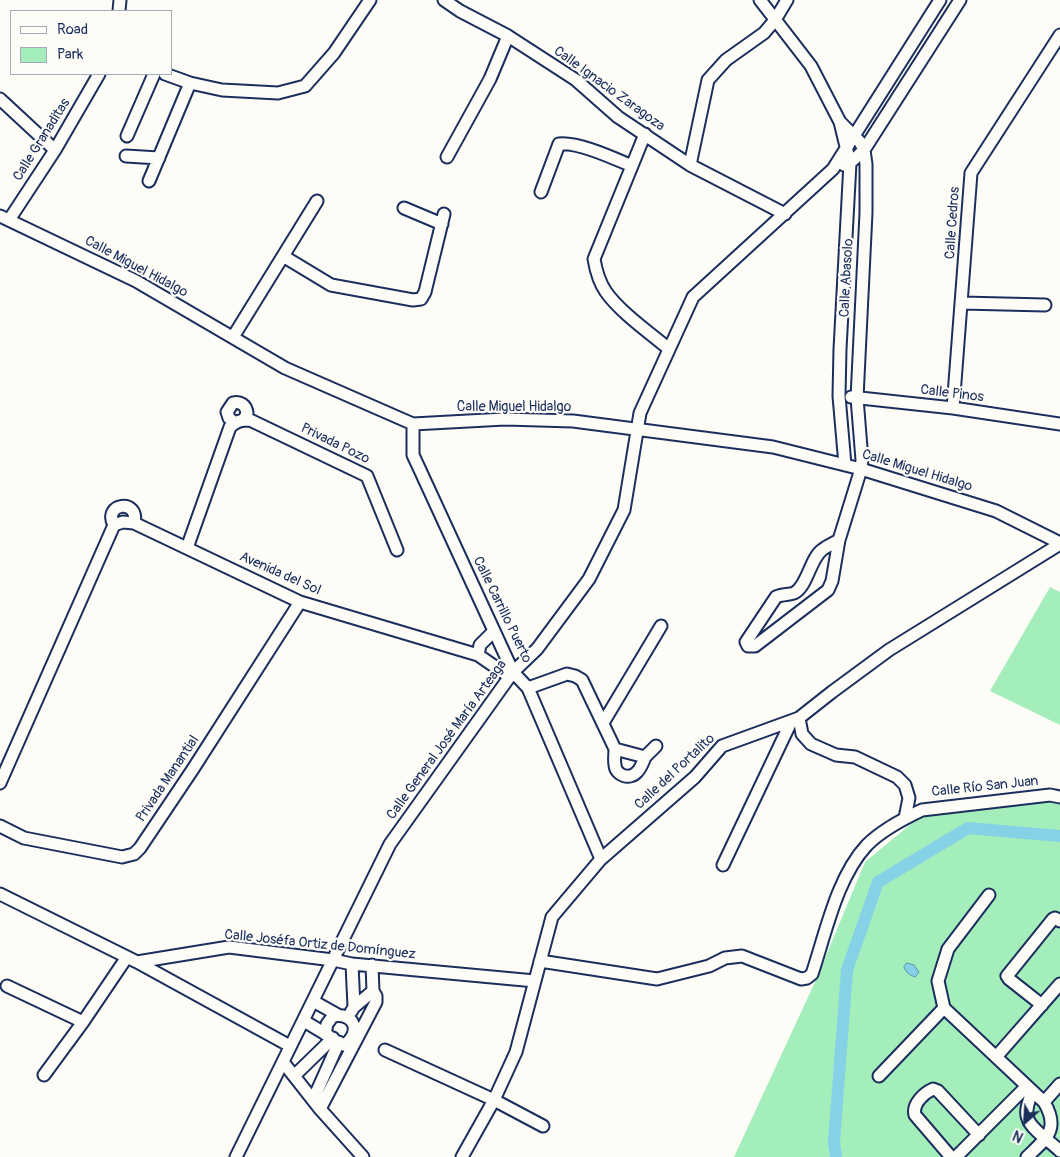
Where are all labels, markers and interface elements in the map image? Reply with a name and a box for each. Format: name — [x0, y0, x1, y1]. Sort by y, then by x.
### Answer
legend — [10, 10, 172, 75]
text: Road — [57, 20, 88, 39]
street label: Calle Ignacio Zaragoza — [550, 43, 668, 135]
text: Park — [57, 45, 83, 64]
street label: Calle Granaditas — [10, 96, 74, 184]
street label: Calle Cedros — [942, 186, 964, 260]
street label: Calle Miguel Hidalgo — [82, 233, 190, 301]
street label: Calle Abasolo — [837, 238, 857, 318]
street label: Calle Pinos — [919, 382, 985, 406]
street label: Calle Miguel Hidalgo — [457, 399, 571, 415]
street label: Privada Pozo — [298, 420, 372, 468]
street label: Calle Miguel Hidalgo — [860, 446, 974, 496]
street label: Avenida del Sol — [237, 549, 323, 599]
street label: Calle Carrillo Puerto — [469, 554, 535, 666]
street label: Calle General José María Arteaga — [383, 657, 511, 823]
street label: Calle del Portalito — [631, 731, 719, 813]
street label: Privada Manantial — [133, 733, 203, 825]
street label: Calle Río San Juan — [931, 773, 1039, 801]
street label: Calle Joséfa Ortiz de Domínguez — [224, 927, 416, 963]
north arrow — [1000, 1097, 1050, 1147]
text: N — [1010, 1126, 1026, 1146]

